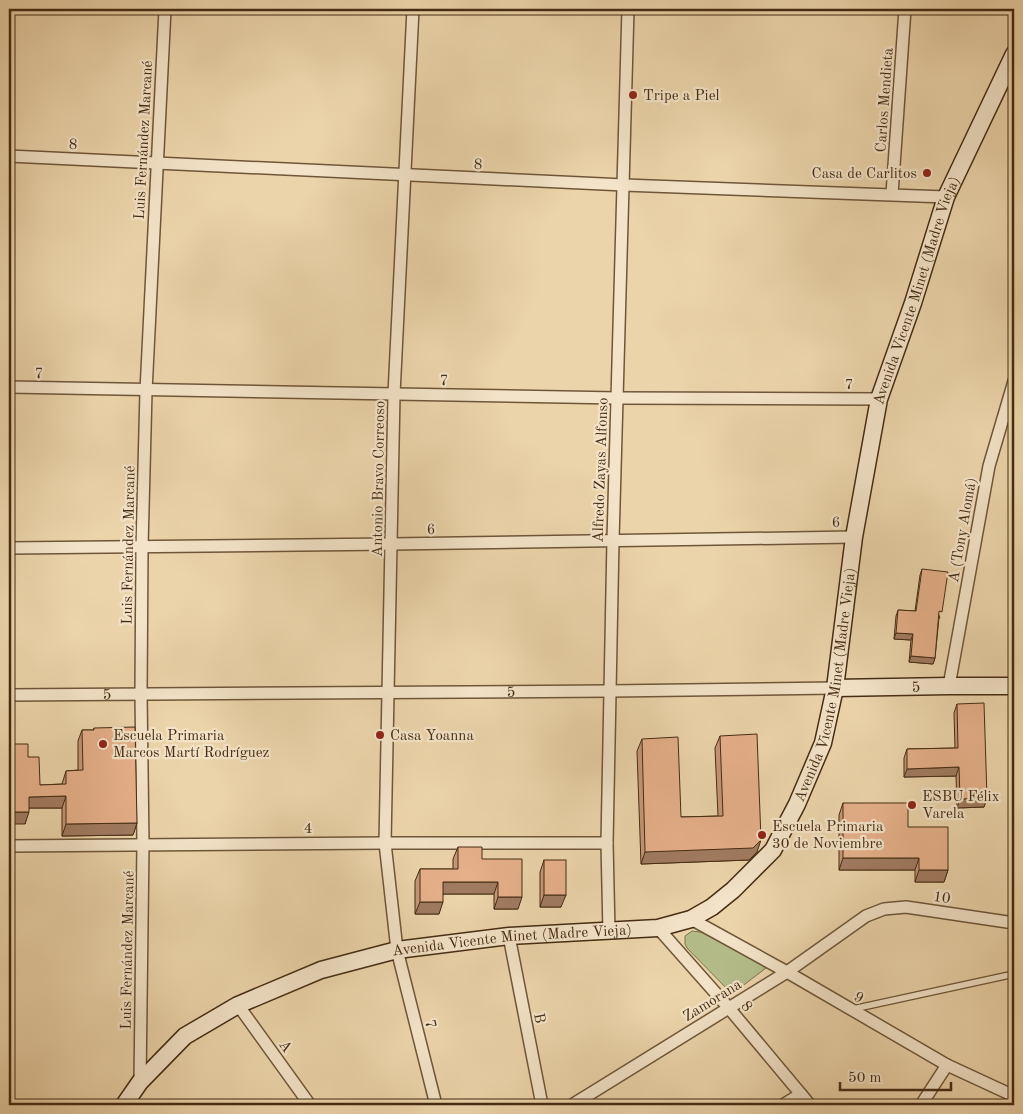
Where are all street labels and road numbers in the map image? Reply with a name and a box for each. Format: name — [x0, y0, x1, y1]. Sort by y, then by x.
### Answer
street label: Carlos Mendieta — [874, 47, 897, 153]
street label: Luis Fernández Marcané — [133, 60, 156, 220]
street label: 8 — [68, 138, 78, 153]
street label: 8 — [473, 158, 483, 173]
street label: Avenida Vicente Minet (Madre Vieja) — [872, 174, 964, 406]
street label: 7 — [34, 367, 43, 382]
street label: 7 — [439, 374, 448, 389]
street label: 7 — [845, 378, 853, 393]
street label: Alfredo Zayas Alfonso — [591, 397, 612, 543]
street label: Antonio Bravo Correoso — [371, 401, 388, 557]
street label: Luis Fernández Marcané — [121, 465, 138, 625]
street label: A (Tony Alomá) — [947, 477, 980, 584]
street label: 6 — [832, 516, 841, 531]
street label: 6 — [427, 523, 436, 538]
street label: Avenida Vicente Minet (Madre Vieja) — [793, 567, 859, 805]
street label: 5 — [912, 681, 920, 696]
street label: 5 — [507, 686, 515, 701]
street label: 5 — [103, 688, 111, 703]
street label: 4 — [304, 822, 312, 837]
street label: Luis Fernández Marcané — [120, 870, 137, 1030]
street label: 10 — [932, 890, 951, 907]
street label: Avenida Vicente Minet (Madre Vieja) — [392, 923, 632, 960]
street label: Zamorana — [681, 977, 745, 1025]
street label: 9 — [851, 990, 866, 1007]
street label: 8 — [737, 999, 754, 1015]
street label: B — [530, 1012, 547, 1025]
street label: 7 — [421, 1018, 438, 1030]
street label: A — [275, 1038, 295, 1056]

